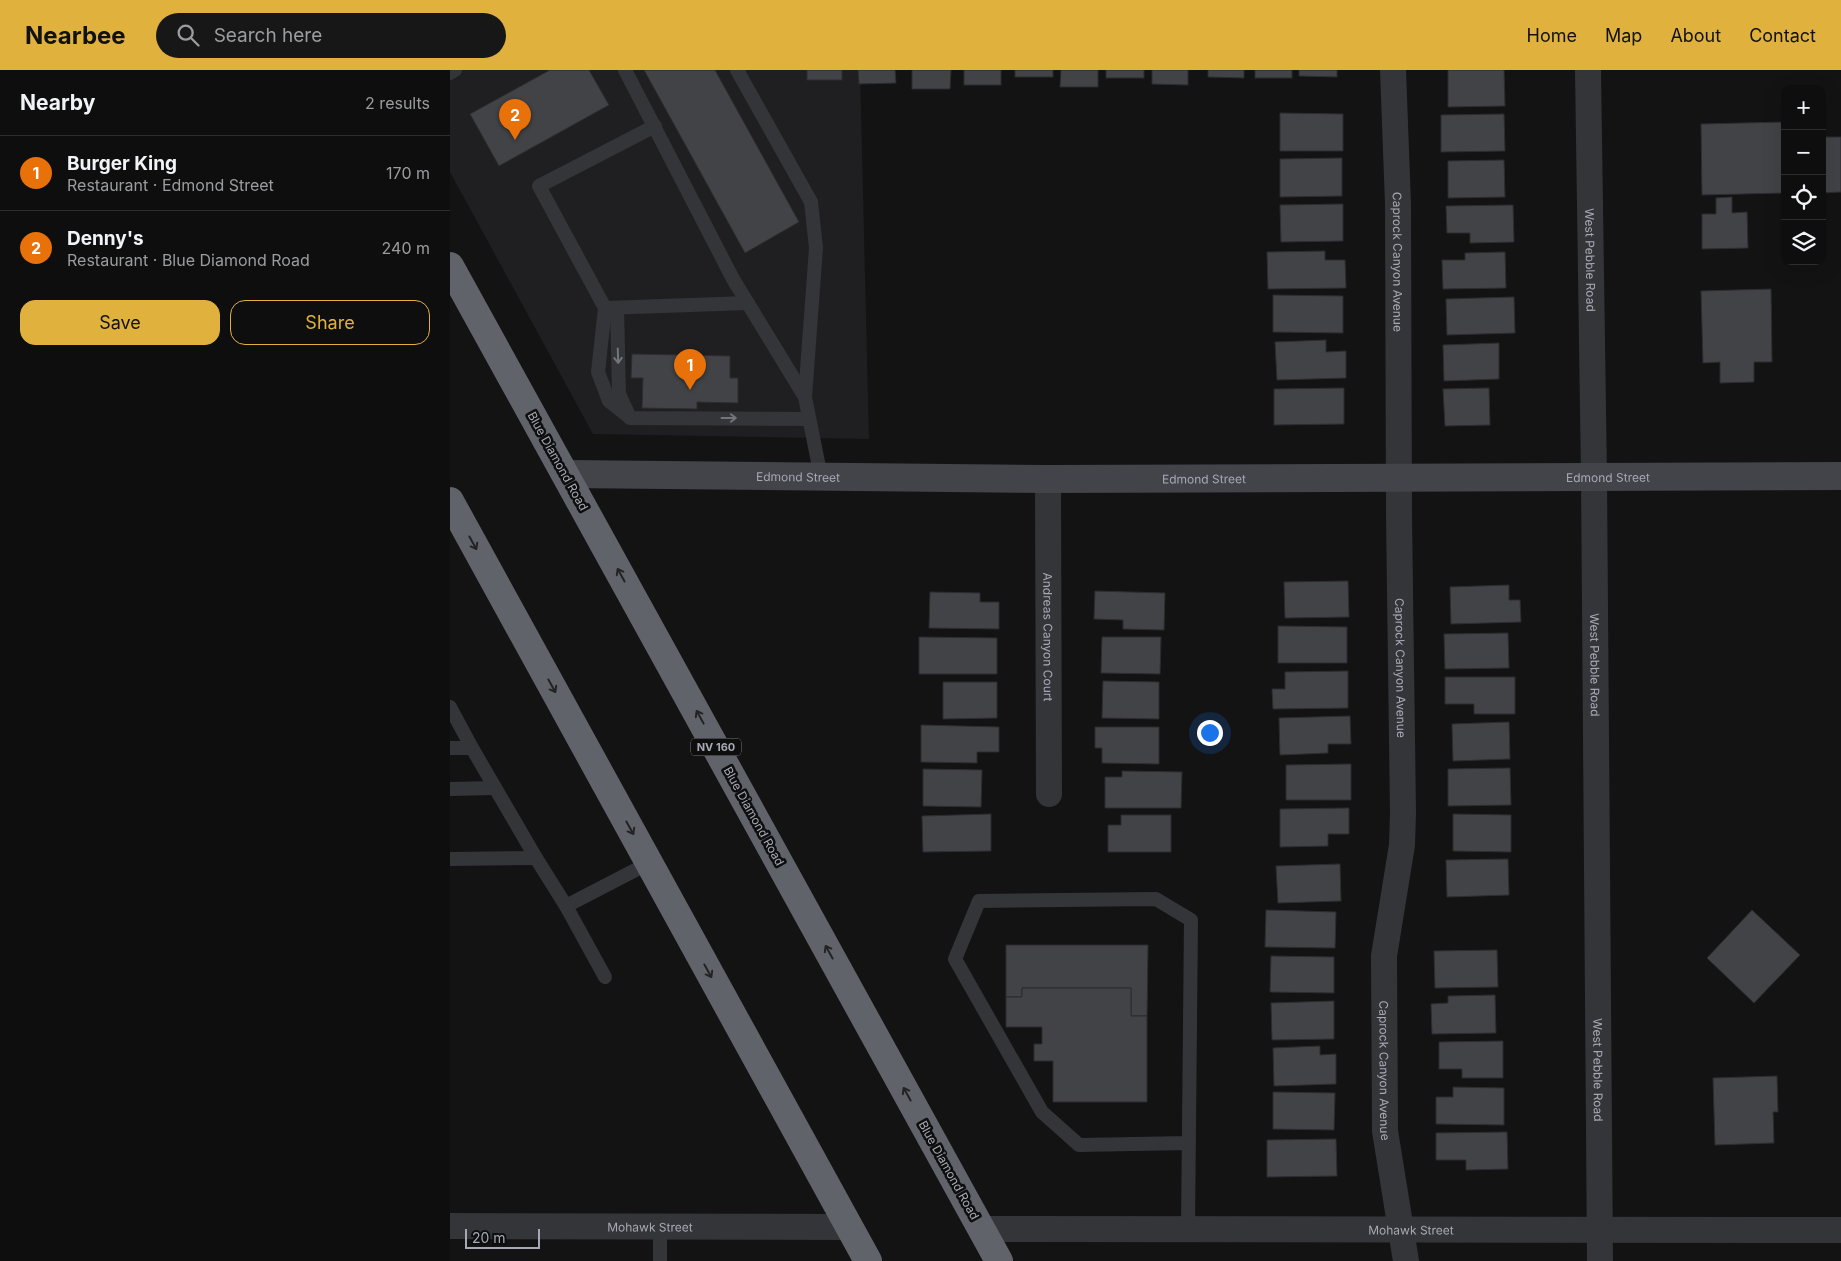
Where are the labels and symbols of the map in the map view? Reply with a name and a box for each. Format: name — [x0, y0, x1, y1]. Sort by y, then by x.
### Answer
pin: 2 — [499, 99, 531, 140]
street label: Caprock Canyon Avenue — [1390, 192, 1406, 332]
street label: West Pebble Road — [1583, 208, 1599, 312]
one-way arrow — [613, 348, 623, 364]
pin: 1 — [674, 349, 706, 390]
street label: Blue Diamond Road — [525, 409, 591, 513]
one-way arrow — [720, 413, 737, 423]
street label: Edmond Street — [756, 468, 840, 484]
street label: Edmond Street — [1566, 469, 1650, 485]
street label: Edmond Street — [1162, 471, 1246, 486]
one-way arrow — [469, 536, 479, 550]
one-way arrow — [616, 568, 626, 583]
street label: Andreas Canyon Court — [1041, 572, 1056, 702]
street label: Caprock Canyon Avenue — [1393, 598, 1409, 738]
street label: West Pebble Road — [1588, 613, 1603, 717]
one-way arrow — [547, 678, 557, 693]
one-way arrow — [694, 711, 704, 725]
your location — [1197, 720, 1223, 746]
road number: NV 160 — [691, 739, 741, 756]
street label: Blue Diamond Road — [721, 764, 787, 868]
one-way arrow — [625, 821, 635, 836]
one-way arrow — [824, 944, 834, 959]
one-way arrow — [704, 963, 714, 977]
street label: Caprock Canyon Avenue — [1377, 1000, 1394, 1142]
street label: West Pebble Road — [1591, 1018, 1606, 1122]
one-way arrow — [902, 1087, 911, 1102]
street label: Blue Diamond Road — [916, 1118, 982, 1222]
street label: Mohawk Street — [607, 1219, 693, 1234]
street label: Mohawk Street — [1368, 1222, 1454, 1237]
scale bar — [465, 1226, 540, 1249]

